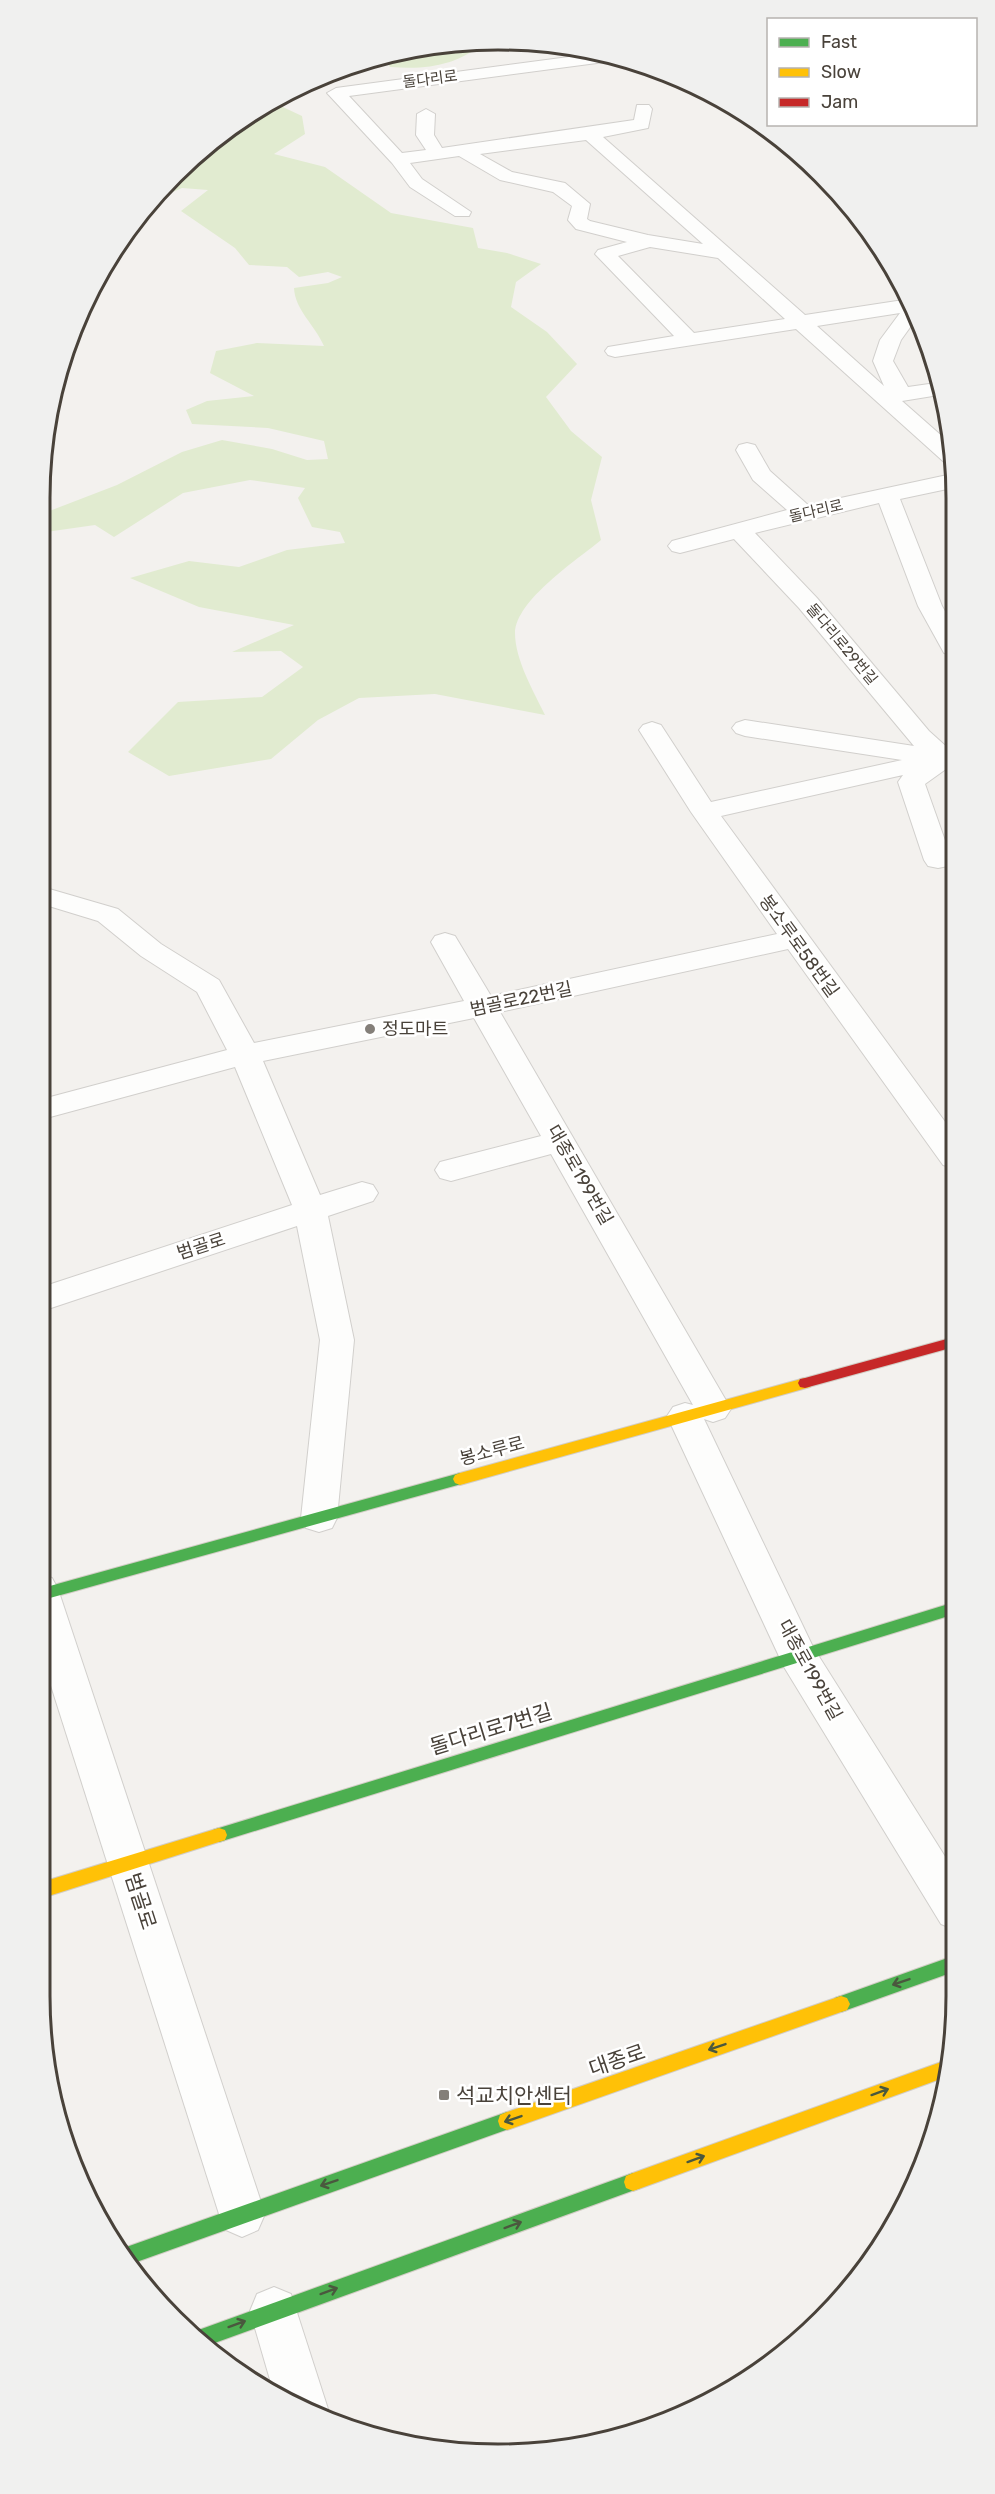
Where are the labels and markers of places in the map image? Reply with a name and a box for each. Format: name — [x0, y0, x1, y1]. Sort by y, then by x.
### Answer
place label: 정도마트 — [382, 1018, 448, 1040]
marker: 정도마트 — [363, 1022, 377, 1036]
place label: 석교치안센터 — [456, 2083, 572, 2108]
marker: 석교치안센터 — [437, 2088, 451, 2102]

